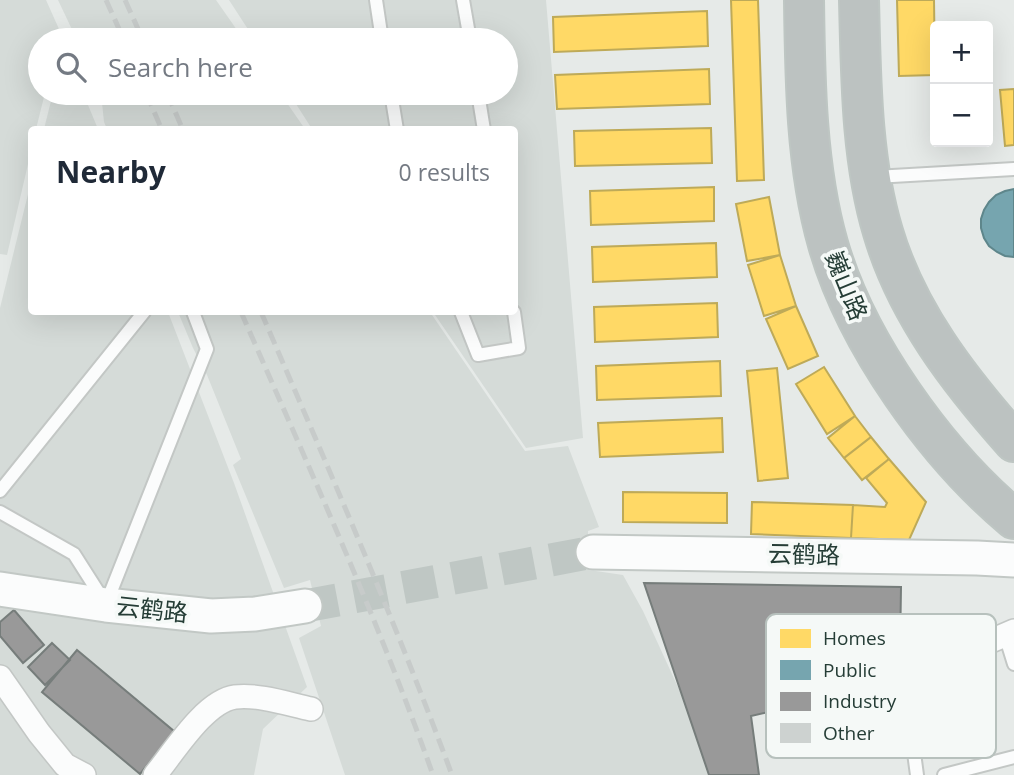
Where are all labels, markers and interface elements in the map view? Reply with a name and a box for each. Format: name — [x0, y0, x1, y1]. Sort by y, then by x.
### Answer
map controls — [930, 21, 993, 147]
button: + — [930, 21, 993, 84]
search box — [28, 28, 518, 105]
icon: search — [52, 48, 90, 86]
text: Search here — [108, 49, 253, 85]
button: − — [930, 84, 993, 147]
text: Nearby — [56, 151, 166, 192]
text: 0 results — [399, 156, 490, 188]
street label: 巍山路 — [819, 246, 876, 325]
street label: 云鹤路 — [768, 536, 840, 571]
street label: 云鹤路 — [115, 588, 190, 629]
legend — [766, 614, 996, 758]
text: Homes — [823, 625, 886, 651]
text: Public — [823, 657, 876, 683]
text: Industry — [823, 688, 897, 714]
text: Other — [823, 720, 875, 746]

